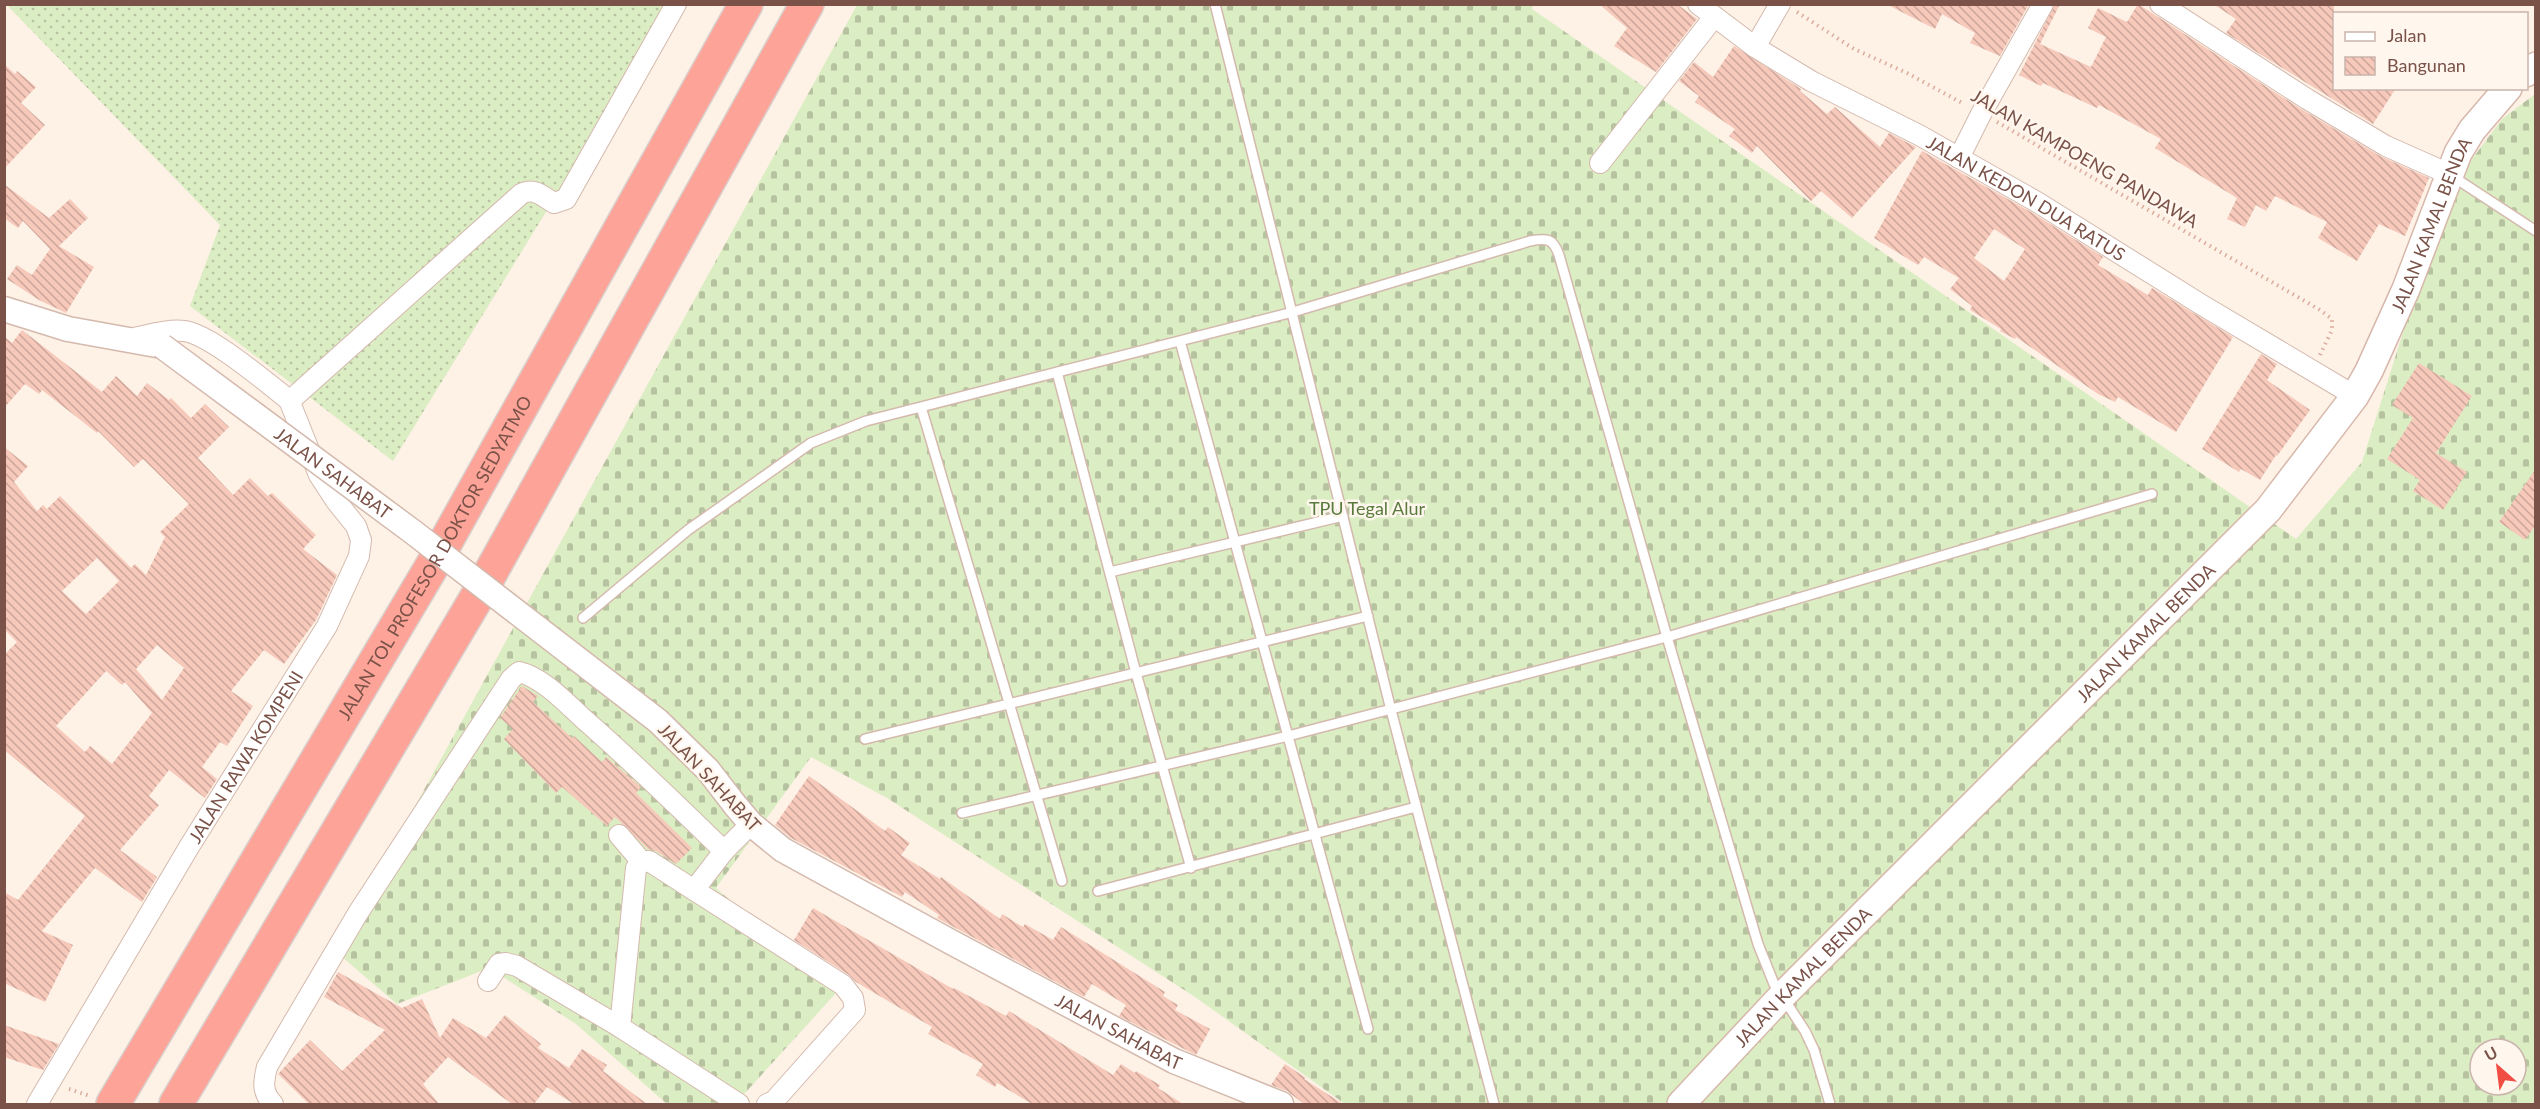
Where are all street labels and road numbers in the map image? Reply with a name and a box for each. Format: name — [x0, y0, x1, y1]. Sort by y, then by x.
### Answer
street label: JALAN KAMPOENG PANDAWA — [1968, 84, 2203, 232]
street label: JALAN KEDON DUA RATUS — [1923, 131, 2129, 265]
street label: JALAN KAMAL BENDA — [2386, 132, 2477, 316]
street label: JALAN TOL PROFESOR DOKTOR SEDYATMO — [333, 392, 536, 723]
street label: JALAN SAHABAT — [270, 422, 396, 524]
street label: JALAN KAMAL BENDA — [2072, 558, 2220, 706]
street label: JALAN RAWA KOMPENI — [183, 667, 307, 847]
street label: JALAN SAHABAT — [654, 718, 766, 836]
street label: JALAN KAMAL BENDA — [1729, 902, 1876, 1051]
street label: JALAN SAHABAT — [1052, 989, 1186, 1074]

